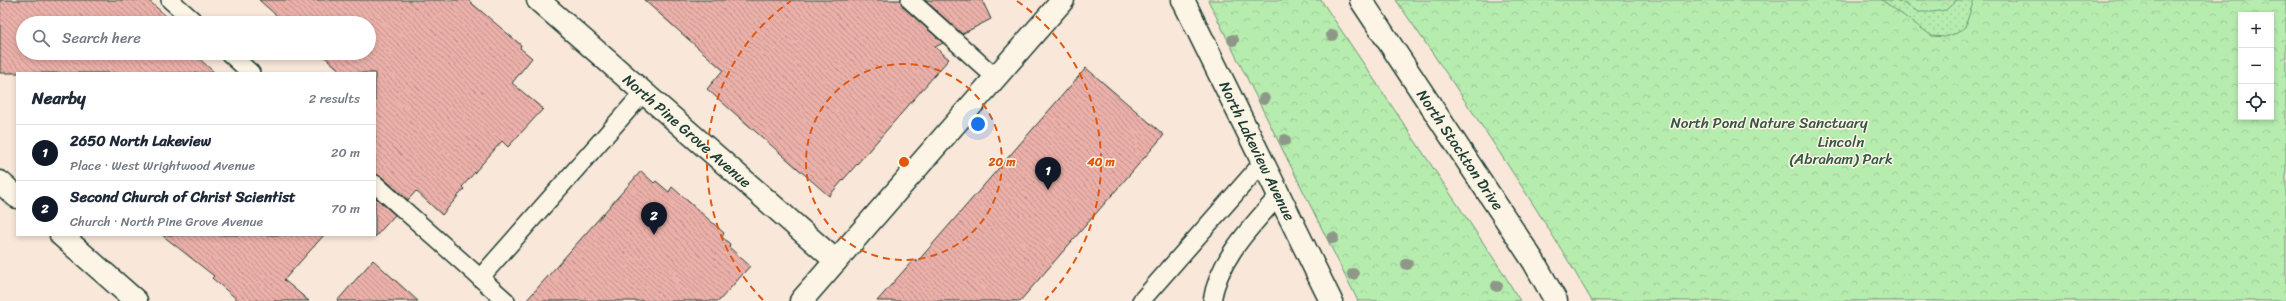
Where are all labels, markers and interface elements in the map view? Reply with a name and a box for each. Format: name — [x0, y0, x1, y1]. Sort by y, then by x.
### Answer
map controls — [2238, 12, 2274, 120]
button: + — [2238, 12, 2274, 48]
search box — [16, 16, 376, 60]
text: Search here — [62, 25, 141, 51]
icon: search — [30, 27, 52, 49]
button: − — [2238, 48, 2274, 84]
street label: North Pine Grove Avenue — [616, 67, 758, 195]
street label: North Lakeview Avenue — [1212, 76, 1302, 226]
text: Nearby — [32, 83, 86, 113]
street label: North Stockton Drive — [1410, 84, 1511, 216]
button: locate — [2238, 84, 2274, 120]
text: 2 results — [309, 87, 360, 110]
park label: North Pond Nature Sanctuary — [1670, 110, 1868, 136]
your location — [968, 114, 988, 134]
text: 2650 North Lakeview — [70, 128, 211, 154]
park label: Lincoln (Abraham) Park — [1789, 129, 1893, 172]
text: 1 — [42, 141, 48, 164]
text: 20 m — [331, 141, 360, 164]
text: 20 m — [988, 151, 1016, 173]
text: 40 m — [1086, 151, 1115, 173]
text: Place · West Wrightwood Avenue — [70, 154, 255, 177]
centre of rings — [897, 155, 911, 169]
pin: 1 — [1035, 157, 1061, 190]
text: Second Church of Christ Scientist — [70, 184, 296, 210]
text: 2 — [41, 197, 49, 220]
text: 70 m — [331, 197, 360, 220]
pin: 2 — [641, 202, 667, 235]
text: Church · North Pine Grove Avenue — [70, 210, 263, 233]

